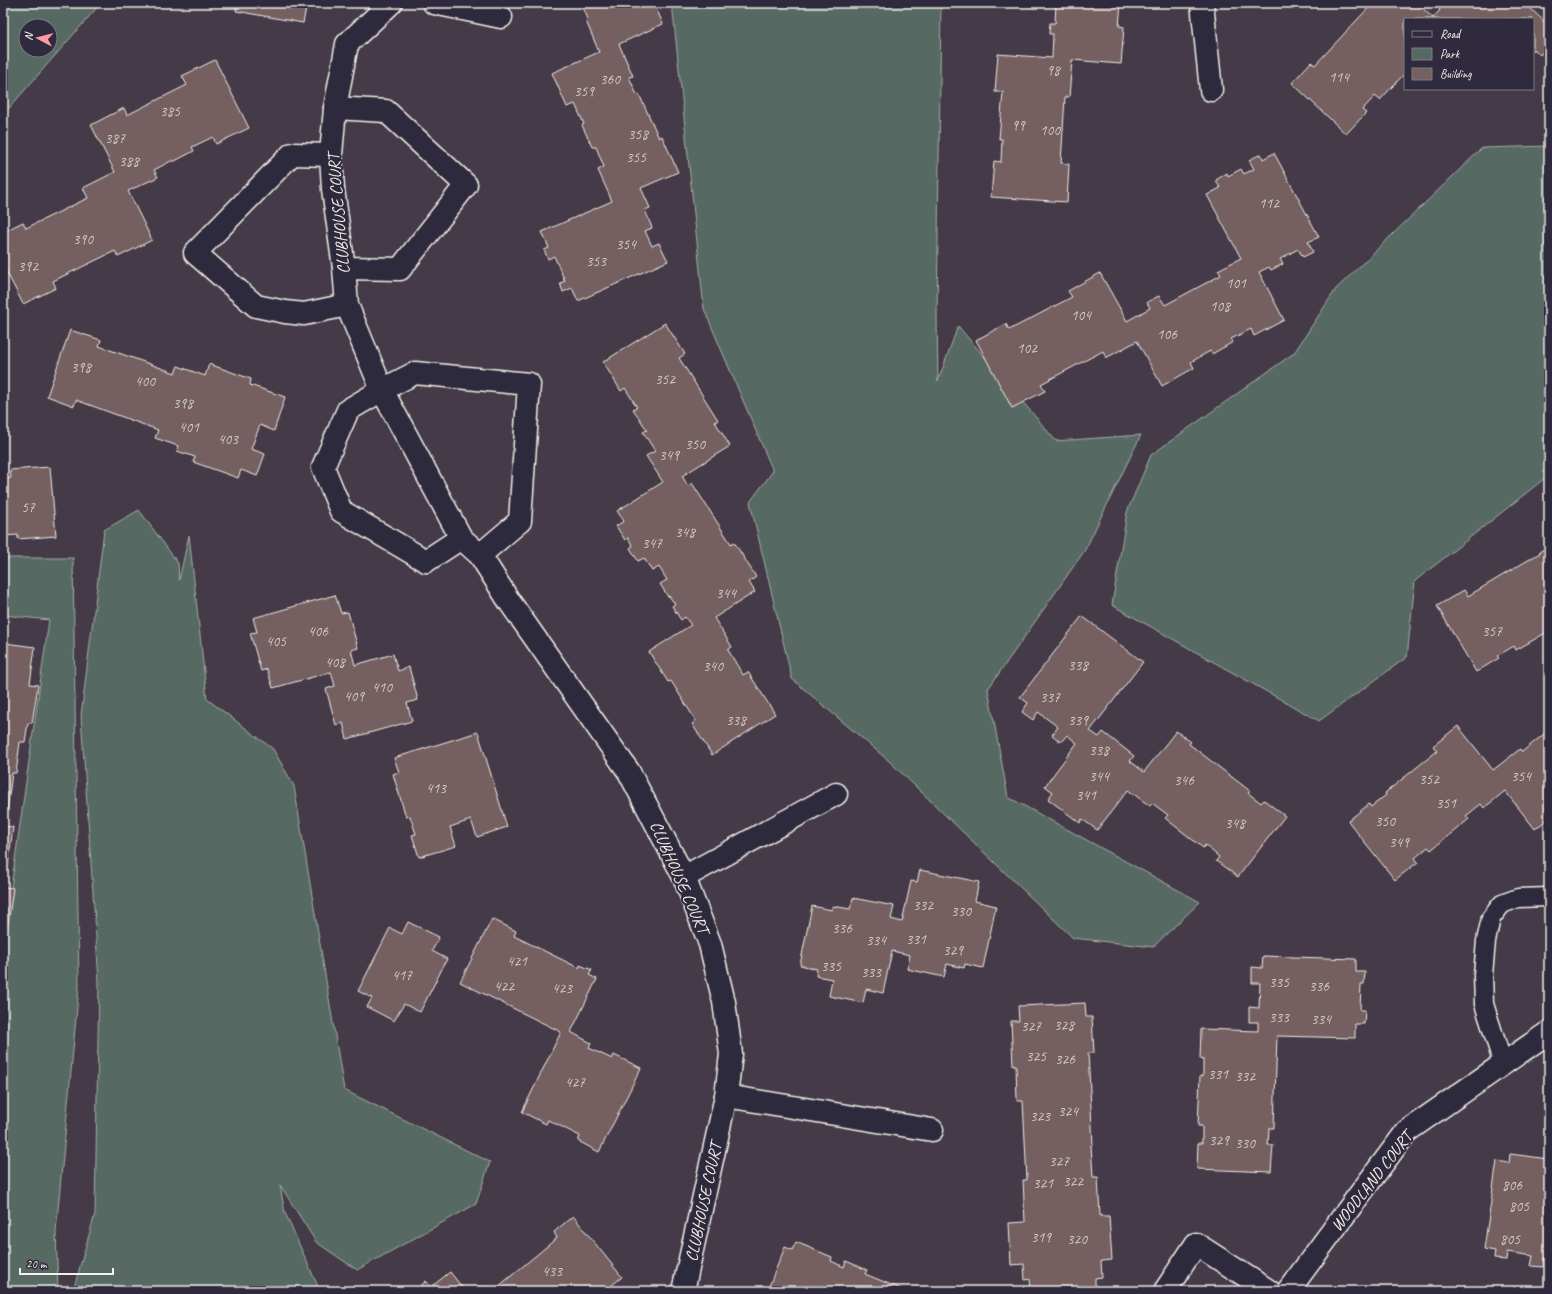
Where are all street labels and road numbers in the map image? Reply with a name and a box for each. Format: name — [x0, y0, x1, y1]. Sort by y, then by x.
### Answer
street label: CLUBHOUSE COURT — [322, 149, 354, 275]
street label: CLUBHOUSE COURT — [645, 818, 715, 940]
street label: WOODLAND COURT — [1326, 1124, 1419, 1235]
street label: CLUBHOUSE COURT — [681, 1137, 727, 1263]

